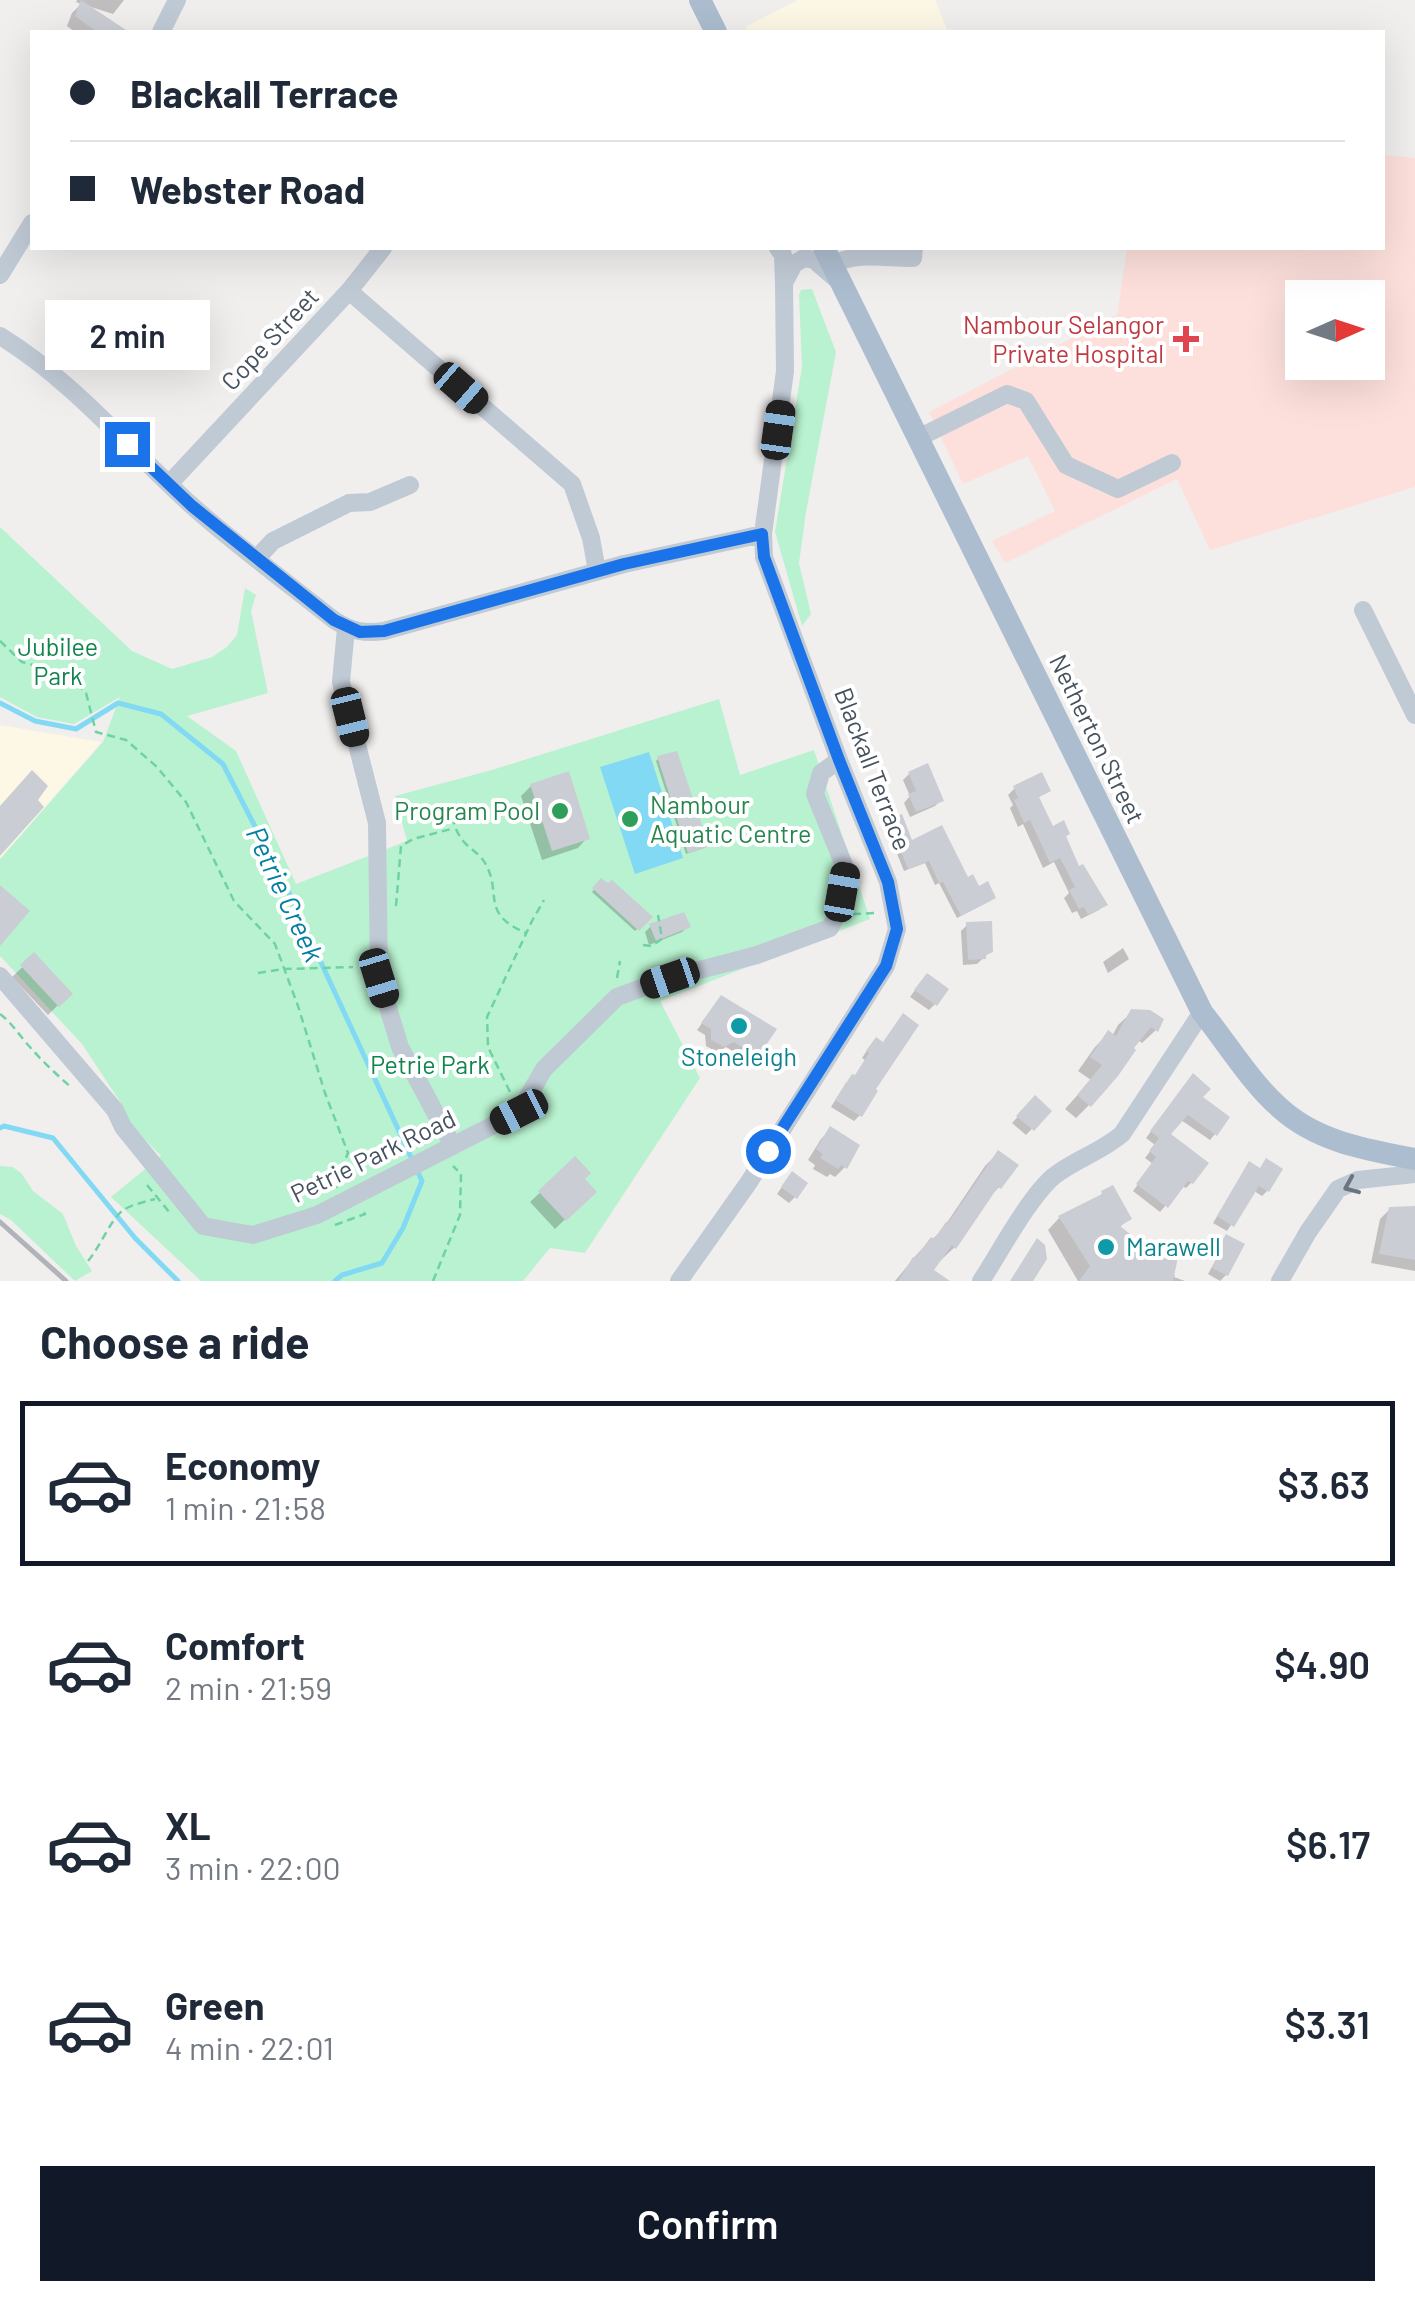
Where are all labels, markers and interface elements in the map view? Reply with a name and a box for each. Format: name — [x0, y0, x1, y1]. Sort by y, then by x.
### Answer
text: Blackall Terrace — [130, 70, 399, 116]
text: Webster Road — [130, 166, 365, 212]
north arrow — [1285, 280, 1385, 380]
map controls — [1285, 280, 1385, 380]
street label: Cope Street — [214, 281, 324, 396]
callout: 2 min — [44, 299, 210, 369]
place label: Nambour Selangor Private Hospital — [963, 309, 1164, 368]
text: 2 min — [89, 316, 166, 354]
marker: Nambour Selangor Private Hospital — [1173, 326, 1199, 352]
car — [429, 357, 493, 419]
car — [759, 398, 797, 462]
route end — [105, 422, 150, 467]
park label: Jubilee Park — [18, 631, 98, 690]
street label: Netherton Street — [1044, 649, 1152, 828]
street label: Blackall Terrace — [829, 683, 919, 854]
car — [328, 684, 372, 750]
place label: Nambour Aquatic Centre — [650, 789, 811, 848]
place label: Program Pool — [394, 795, 540, 825]
marker: Program Pool — [549, 800, 571, 822]
marker: Nambour Aquatic Centre — [619, 808, 641, 830]
water label: Petrie Creek — [240, 821, 332, 967]
car — [822, 860, 862, 924]
car — [356, 945, 402, 1011]
car — [637, 954, 703, 1002]
marker: Stoneleigh — [728, 1015, 750, 1037]
place label: Stoneleigh — [681, 1041, 797, 1071]
park label: Petrie Park — [370, 1049, 490, 1079]
car — [485, 1085, 553, 1139]
street label: Petrie Park Road — [285, 1102, 460, 1208]
route start — [746, 1129, 791, 1174]
one-way arrow — [1344, 1173, 1361, 1194]
place label: Marawell — [1126, 1231, 1221, 1261]
marker: Marawell — [1095, 1236, 1117, 1258]
text: Choose a ride — [40, 1314, 310, 1368]
icon: car — [45, 1439, 135, 1529]
text: Economy — [165, 1442, 320, 1488]
text: $3.63 — [1278, 1461, 1370, 1507]
text: 1 min · 21:58 — [165, 1488, 326, 1526]
icon: car — [45, 1619, 135, 1709]
text: Comfort — [165, 1622, 305, 1668]
text: $4.90 — [1274, 1641, 1370, 1687]
text: 2 min · 21:59 — [165, 1668, 332, 1706]
icon: car — [45, 1799, 135, 1889]
text: XL — [165, 1802, 211, 1848]
text: $6.17 — [1286, 1821, 1370, 1867]
text: 3 min · 22:00 — [165, 1848, 341, 1886]
icon: car — [45, 1979, 135, 2069]
text: Green — [165, 1982, 265, 2028]
text: $3.31 — [1284, 2001, 1370, 2047]
text: 4 min · 22:01 — [165, 2028, 334, 2066]
button: Confirm — [40, 2166, 1375, 2281]

